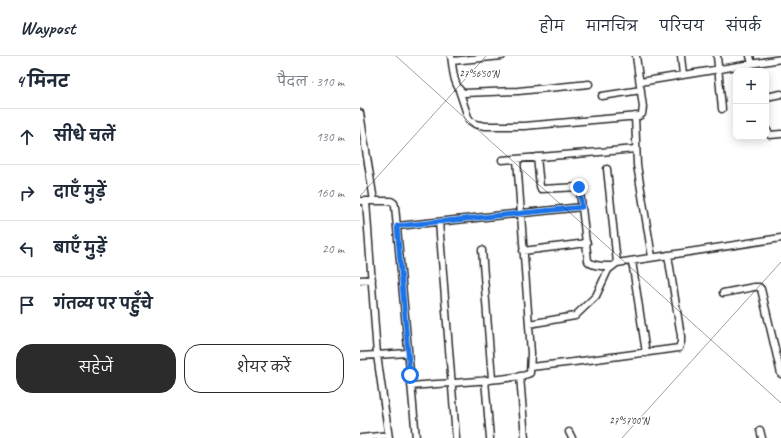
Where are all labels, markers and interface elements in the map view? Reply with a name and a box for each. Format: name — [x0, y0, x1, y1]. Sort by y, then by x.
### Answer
text: Waypost — [20, 16, 75, 40]
text: होम — [540, 18, 564, 35]
text: मानचित्र — [586, 18, 638, 35]
text: परिचय — [660, 18, 704, 35]
text: संपर्क — [726, 18, 761, 35]
text: 27°56'50"N — [459, 67, 501, 80]
map controls — [733, 68, 769, 140]
button: + — [733, 68, 769, 104]
text: 4 मिनट — [16, 71, 69, 92]
text: पैदल · 310 m — [277, 74, 344, 90]
button: − — [733, 104, 769, 140]
icon: ahead — [16, 126, 38, 148]
text: सीधे चलें — [54, 127, 115, 146]
text: 130 m — [316, 129, 344, 145]
route end — [570, 178, 588, 196]
icon: right — [16, 182, 38, 204]
text: दाएँ मुड़ें — [54, 183, 106, 202]
text: 160 m — [316, 185, 344, 201]
icon: left — [16, 238, 38, 260]
text: बाएँ मुड़ें — [54, 239, 106, 258]
text: 20 m — [322, 241, 344, 257]
icon: arrive — [16, 294, 38, 316]
text: गंतव्य पर पहुँचे — [54, 295, 152, 314]
button: सहेजें — [16, 344, 176, 393]
button: शेयर करें — [184, 344, 344, 393]
route start — [401, 366, 419, 384]
text: 27°57'00"N — [609, 414, 651, 427]

